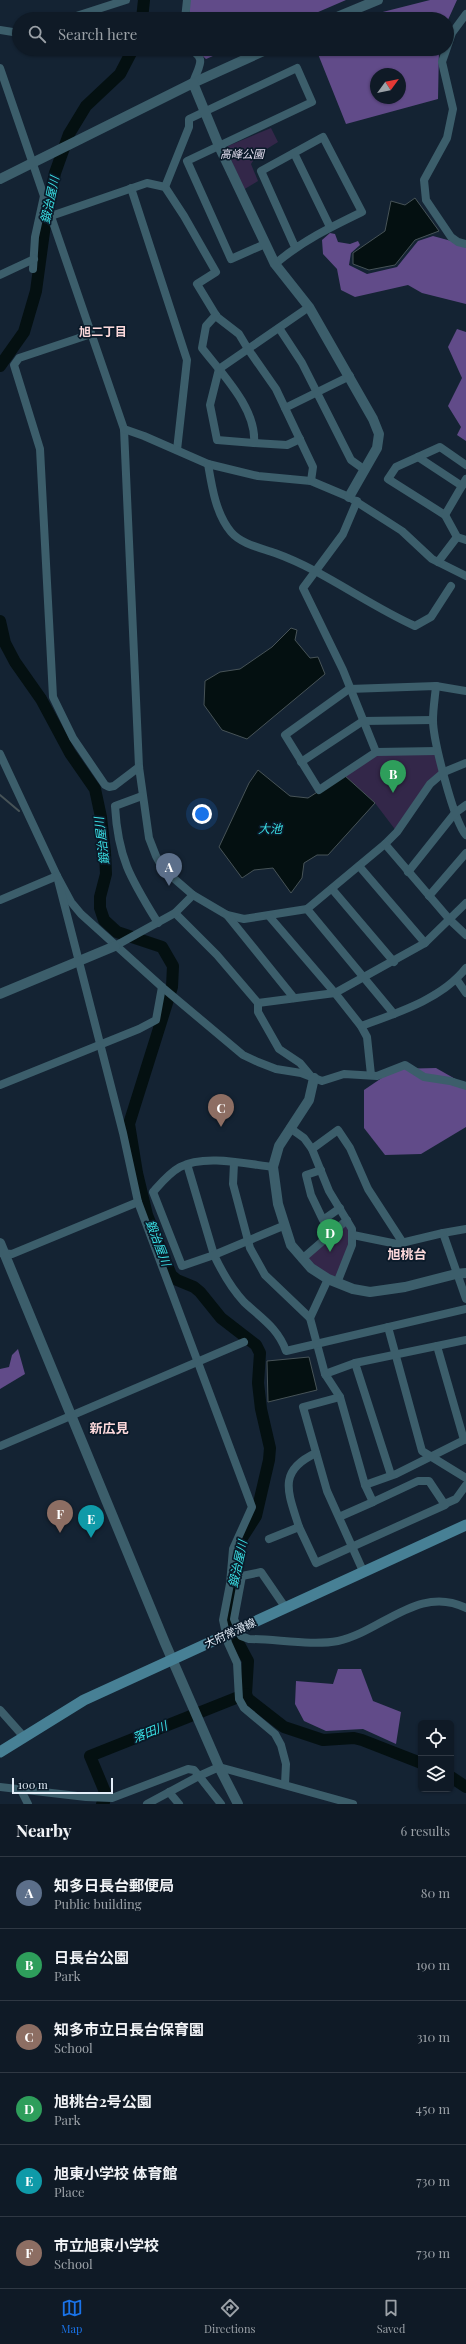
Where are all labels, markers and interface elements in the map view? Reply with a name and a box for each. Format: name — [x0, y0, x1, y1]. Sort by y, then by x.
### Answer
search box — [12, 12, 454, 56]
icon: search — [26, 23, 48, 45]
text: Search here — [58, 24, 137, 44]
north arrow — [370, 68, 406, 104]
park label: 高峰公園 — [220, 146, 266, 161]
water label: 鍛治屋川 — [36, 173, 62, 225]
district label: 旭二丁目 — [79, 323, 127, 339]
pin: B — [380, 760, 406, 793]
your location — [192, 804, 212, 824]
water label: 鍛治屋川 — [90, 814, 112, 866]
water label: 大池 — [258, 820, 283, 836]
pin: A — [156, 853, 182, 886]
pin: C — [208, 1094, 234, 1127]
water label: 鍛治屋川 — [143, 1217, 176, 1270]
pin: D — [317, 1219, 343, 1252]
district label: 旭桃台 — [387, 1245, 427, 1262]
district label: 新広見 — [89, 1419, 129, 1436]
pin: F — [47, 1500, 73, 1533]
pin: E — [78, 1505, 104, 1538]
water label: 鍛治屋川 — [224, 1537, 250, 1589]
street label: 大府常滑線 — [202, 1614, 258, 1651]
water label: 落田川 — [130, 1716, 171, 1745]
map controls — [418, 1720, 454, 1792]
button: locate — [418, 1720, 454, 1756]
button: layers — [418, 1756, 454, 1792]
scale bar — [12, 1776, 113, 1795]
text: 100 m — [18, 1777, 48, 1792]
text: Nearby — [16, 1819, 71, 1841]
text: 6 results — [400, 1822, 450, 1839]
text: 知多日長台郵便局 — [54, 1875, 174, 1895]
text: A — [25, 1884, 33, 1901]
text: 80 m — [421, 1884, 450, 1901]
text: Public building — [54, 1895, 142, 1912]
text: 日長台公園 — [54, 1947, 129, 1967]
text: B — [25, 1956, 33, 1973]
text: 190 m — [416, 1956, 450, 1973]
text: Park — [54, 1967, 81, 1984]
text: 知多市立日長台保育園 — [54, 2019, 204, 2039]
text: C — [24, 2028, 34, 2045]
text: 310 m — [417, 2028, 450, 2045]
text: School — [54, 2039, 93, 2056]
text: 旭桃台2号公園 — [54, 2091, 152, 2111]
text: D — [24, 2100, 34, 2117]
text: 450 m — [416, 2100, 450, 2117]
text: Park — [54, 2111, 81, 2128]
text: 旭東小学校 体育館 — [54, 2163, 178, 2183]
text: E — [25, 2172, 33, 2189]
text: 730 m — [416, 2172, 450, 2189]
text: Place — [54, 2183, 85, 2200]
text: 市立旭東小学校 — [54, 2235, 159, 2255]
text: F — [25, 2244, 33, 2261]
text: 730 m — [416, 2244, 450, 2261]
text: School — [54, 2255, 93, 2272]
tab: Map — [61, 2297, 83, 2336]
tab: Directions — [204, 2297, 255, 2336]
tab: Saved — [377, 2297, 405, 2336]

